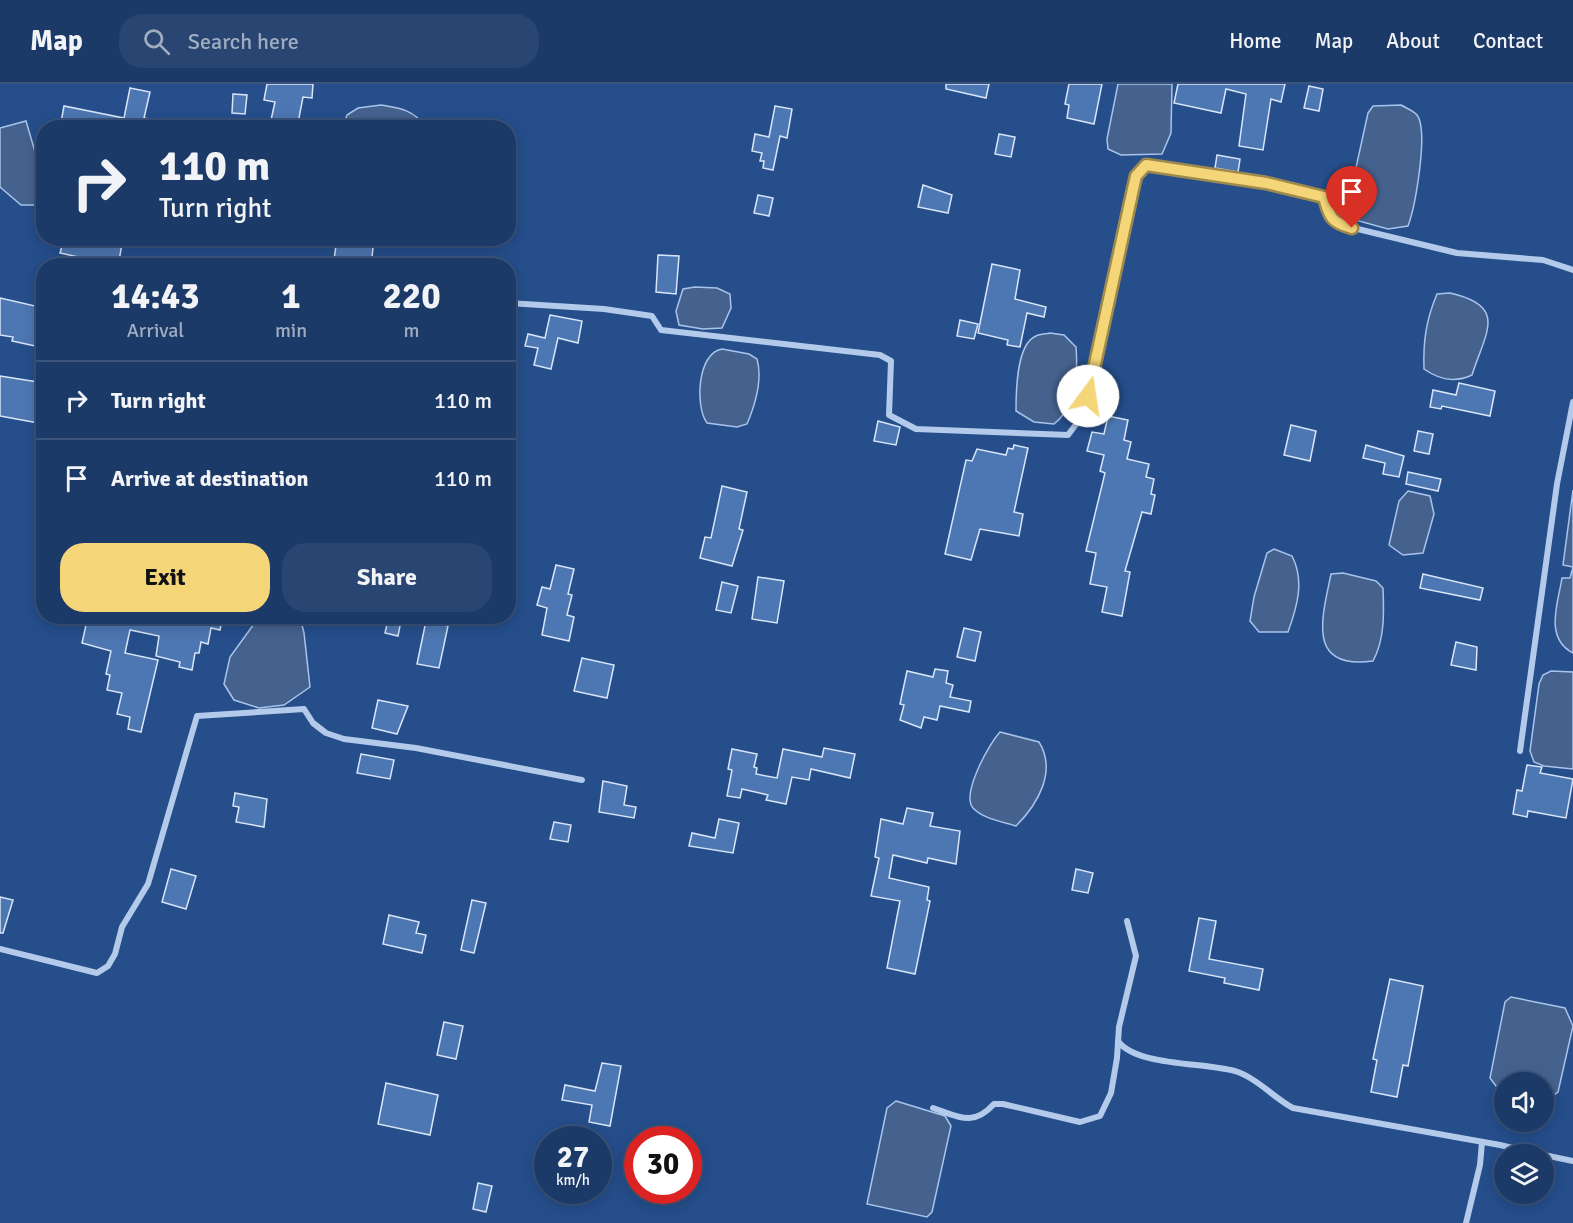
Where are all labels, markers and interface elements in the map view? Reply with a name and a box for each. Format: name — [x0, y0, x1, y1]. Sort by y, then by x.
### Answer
search box — [119, 14, 539, 68]
text: Map — [30, 24, 83, 58]
icon: search — [140, 25, 173, 58]
text: Search here — [188, 28, 299, 55]
text: Home — [1229, 28, 1282, 54]
text: Map — [1315, 28, 1353, 54]
text: About — [1386, 28, 1440, 54]
text: Contact — [1473, 28, 1543, 54]
text: 110 m — [159, 141, 270, 192]
icon: right — [60, 144, 138, 222]
pin — [1326, 166, 1377, 228]
icon: arrive — [1335, 175, 1368, 208]
text: Turn right — [159, 192, 272, 225]
text: 14:43 — [111, 274, 200, 319]
text: 1 — [281, 274, 301, 319]
text: 220 — [382, 274, 441, 319]
text: Arrival — [127, 318, 184, 343]
text: min — [275, 318, 307, 343]
text: m — [404, 318, 420, 343]
position arrow — [1056, 364, 1120, 428]
icon: right — [60, 384, 93, 417]
text: Turn right — [111, 387, 206, 414]
text: 110 m — [434, 387, 492, 414]
icon: arrive — [60, 462, 93, 495]
text: Arrive at destination — [111, 465, 308, 492]
text: 110 m — [434, 465, 492, 492]
button: Exit — [60, 543, 270, 612]
button: Share — [282, 543, 492, 612]
map controls — [1494, 1072, 1554, 1204]
button: sound — [1494, 1072, 1554, 1132]
speed limit sign: 30 — [624, 1126, 702, 1204]
text: 27 — [557, 1139, 589, 1176]
button: layers — [1494, 1144, 1554, 1204]
text: km/h — [556, 1171, 590, 1189]

